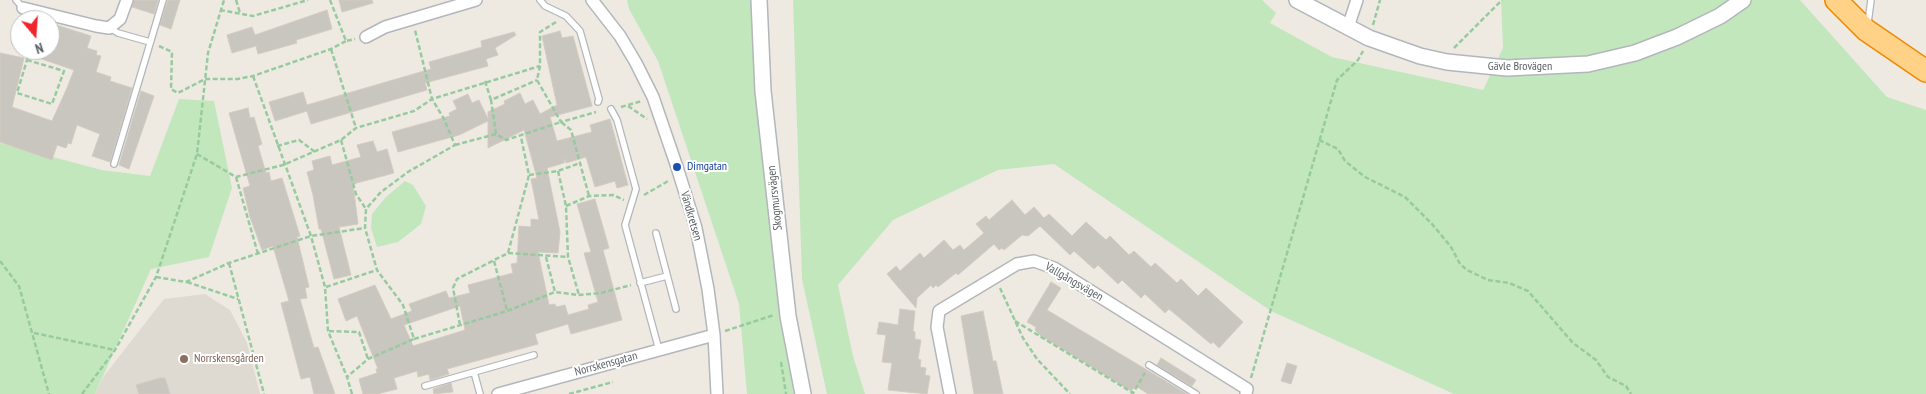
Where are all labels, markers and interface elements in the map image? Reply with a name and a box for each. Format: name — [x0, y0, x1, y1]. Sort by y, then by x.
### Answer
north arrow — [10, 10, 60, 60]
text: N — [33, 39, 46, 58]
street label: Gävle Brovägen — [1488, 60, 1552, 74]
place label: Dimgatan — [687, 160, 727, 174]
marker: Dimgatan — [671, 161, 683, 173]
street label: Skogmursvägen — [764, 165, 786, 231]
street label: Vändkretsen — [677, 190, 705, 242]
street label: Vallgångsvägen — [1042, 260, 1106, 304]
street label: Norrskensgatan — [573, 349, 639, 379]
place label: Norrskensgården — [194, 352, 264, 366]
marker: Norrskensgården — [178, 353, 190, 365]

